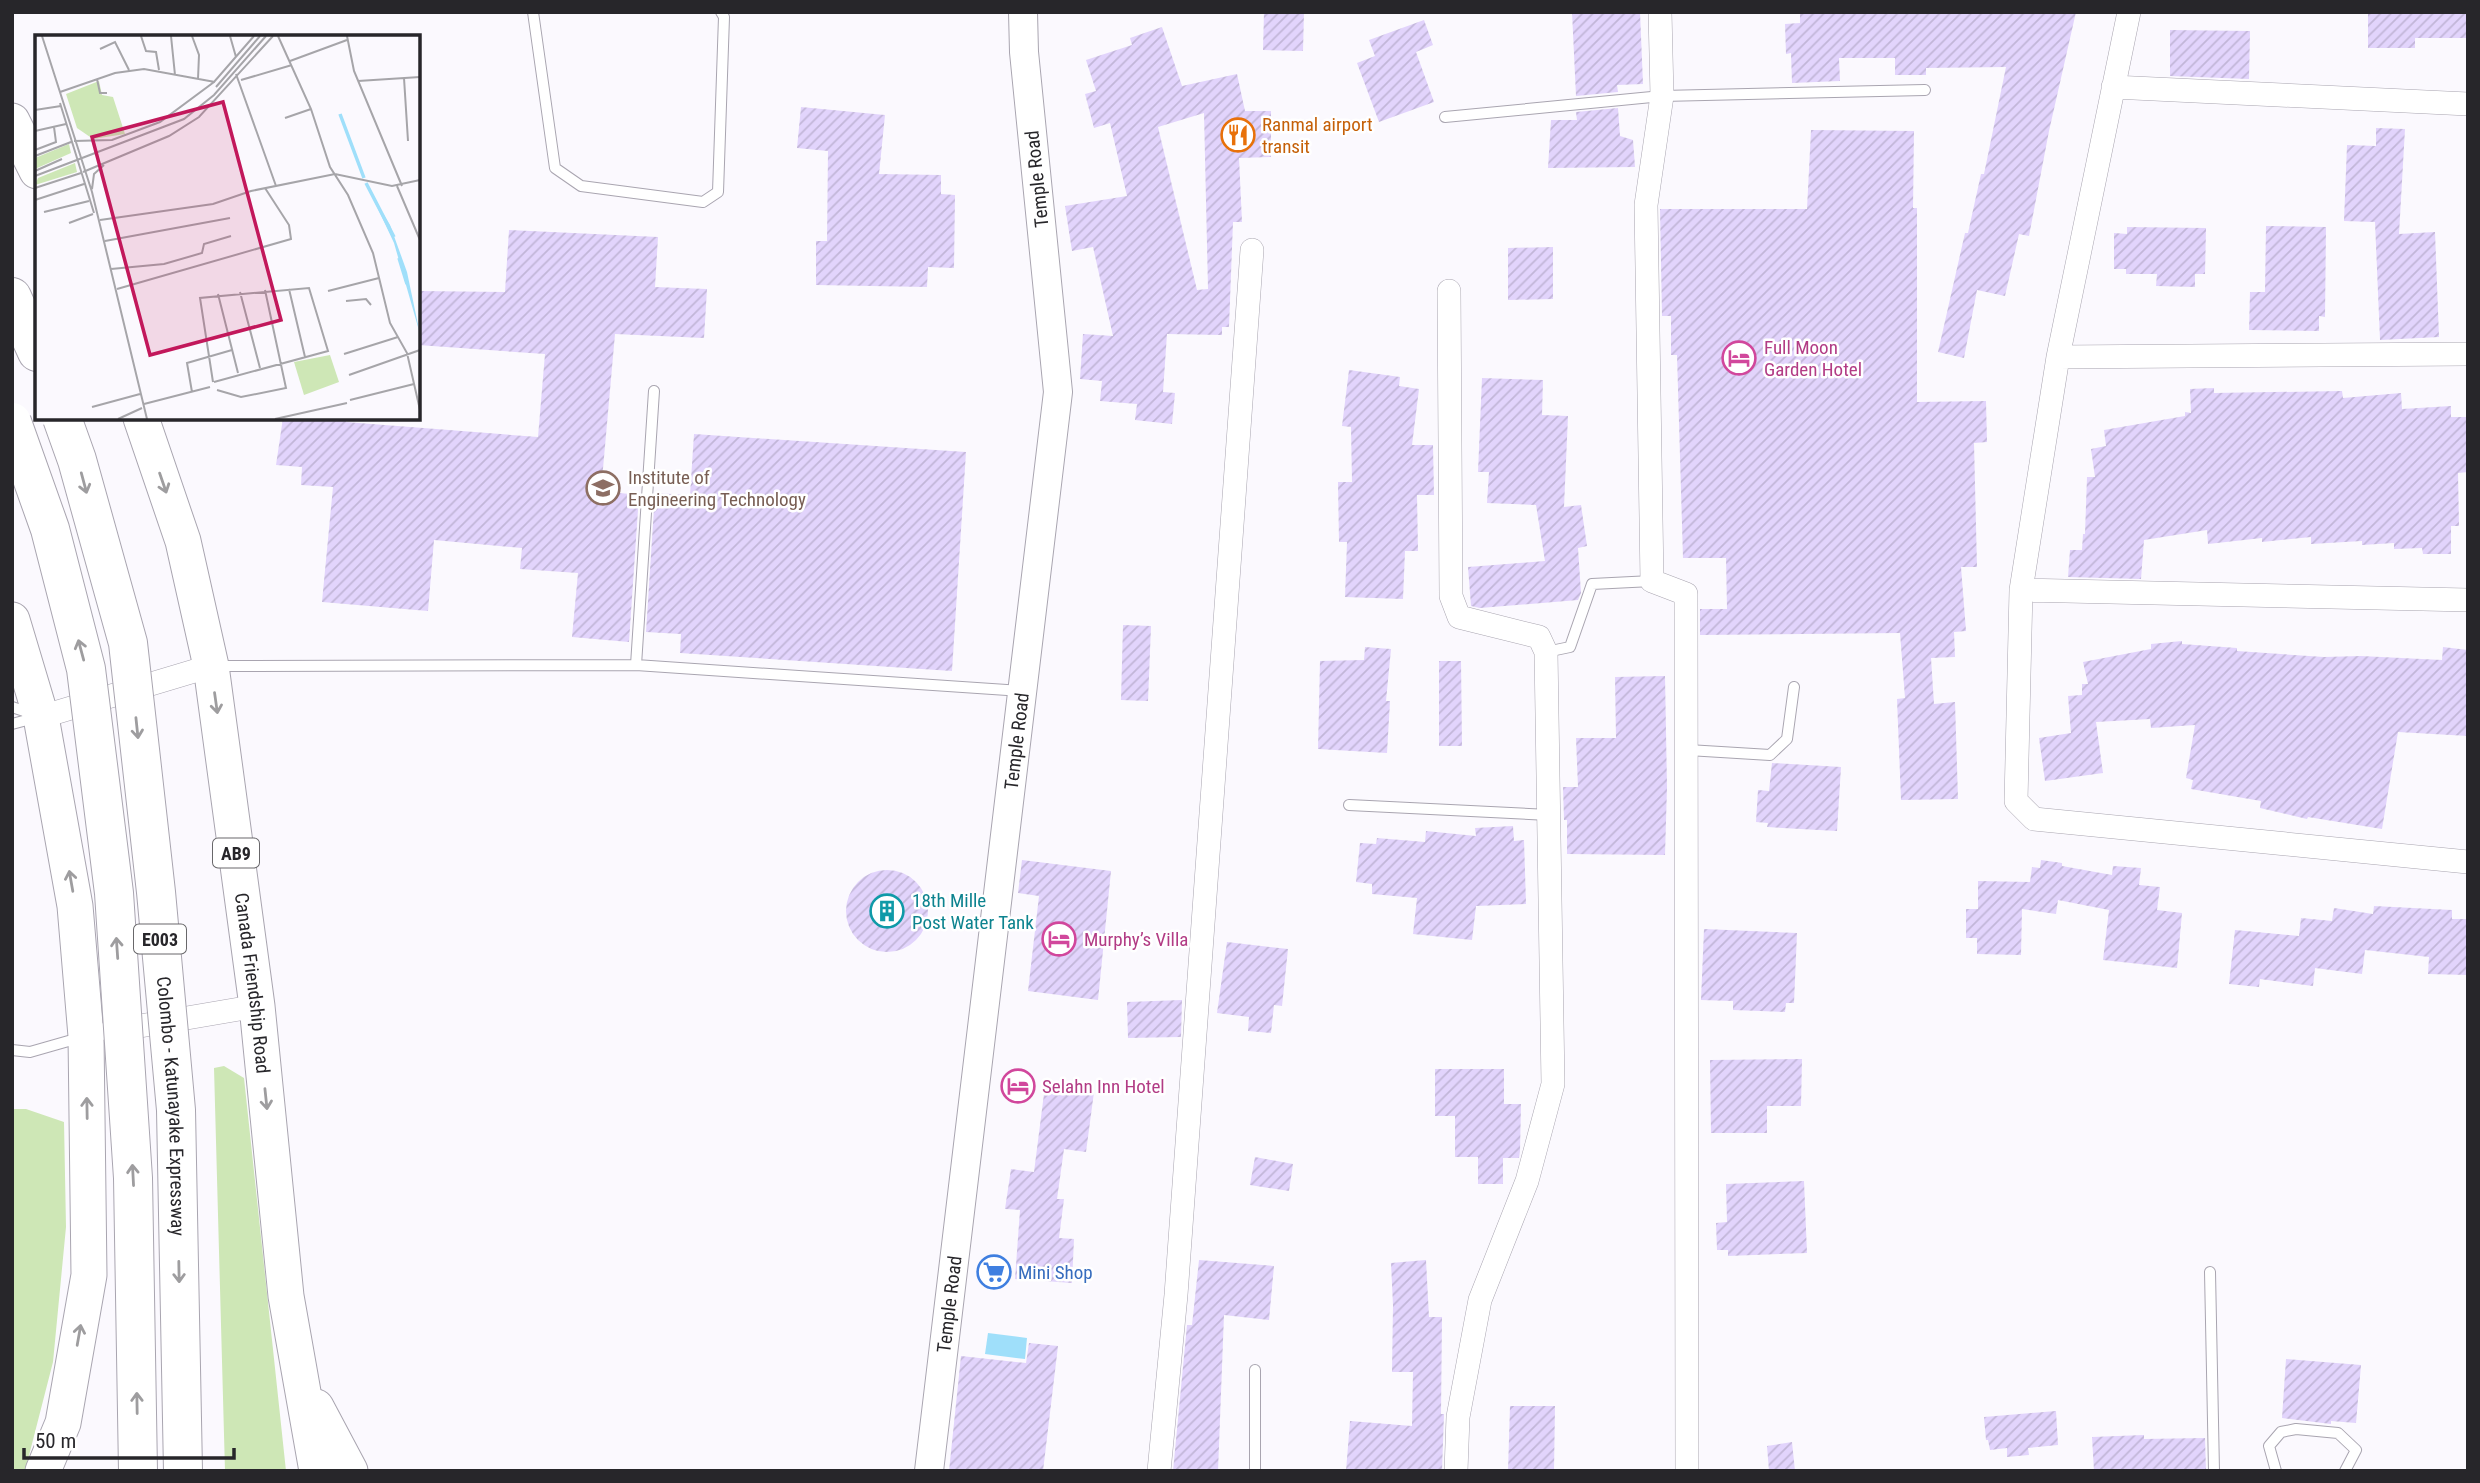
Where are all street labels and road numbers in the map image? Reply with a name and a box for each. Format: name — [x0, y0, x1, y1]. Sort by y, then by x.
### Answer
street label: Temple Road — [1020, 129, 1054, 229]
street label: Temple Road — [999, 691, 1033, 791]
road number: AB9 — [213, 838, 259, 868]
street label: Canada Friendship Road — [230, 891, 275, 1075]
road number: E003 — [134, 924, 186, 954]
street label: Colombo - Katunayake Expressway — [152, 975, 190, 1236]
street label: Temple Road — [932, 1254, 966, 1354]

